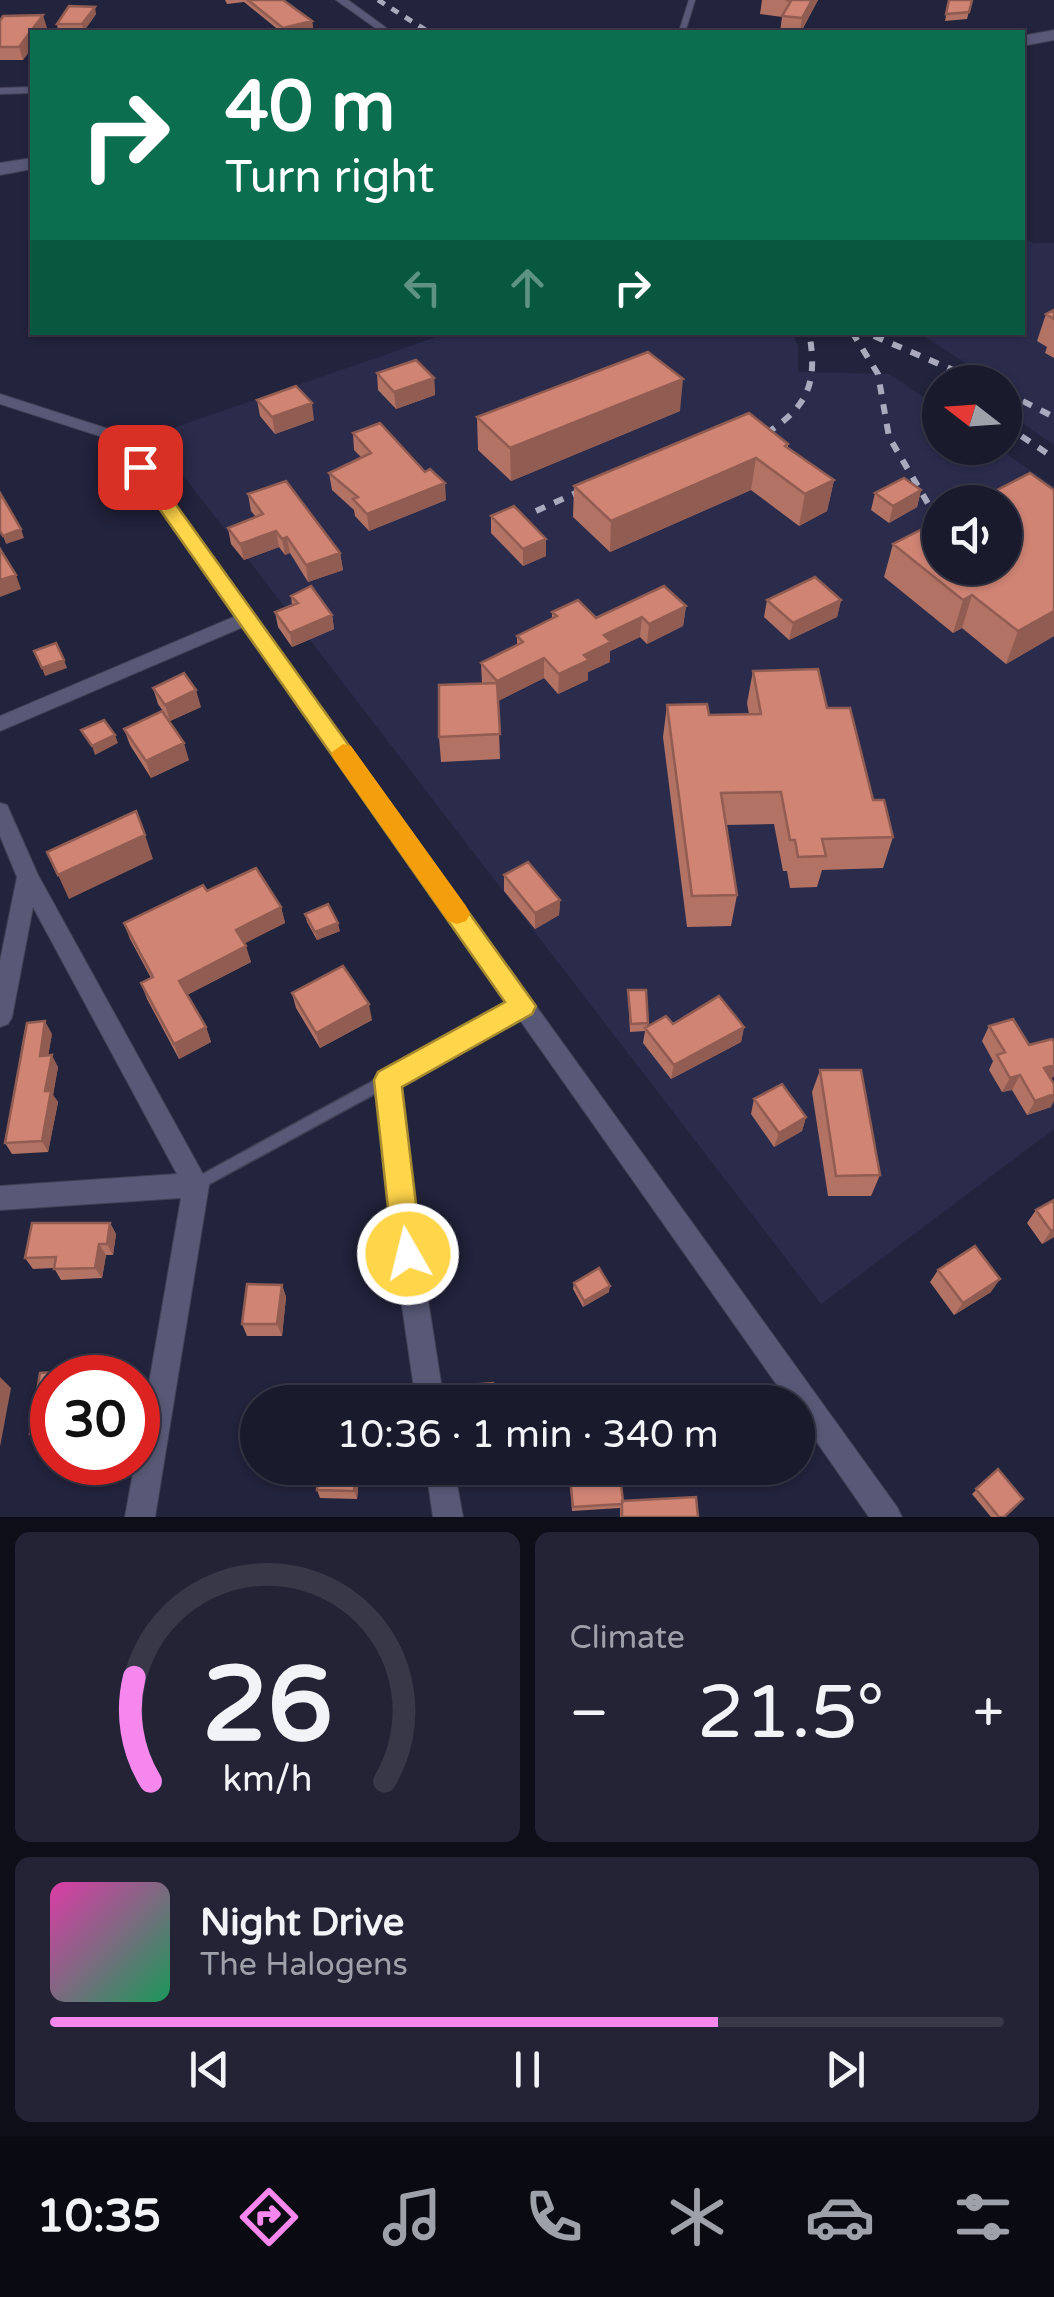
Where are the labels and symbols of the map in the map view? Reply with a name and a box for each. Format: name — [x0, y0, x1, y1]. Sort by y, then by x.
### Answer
north arrow — [922, 365, 1022, 465]
pin — [98, 425, 183, 510]
position arrow — [356, 1202, 460, 1306]
speed limit sign: 30 — [30, 1355, 160, 1485]

